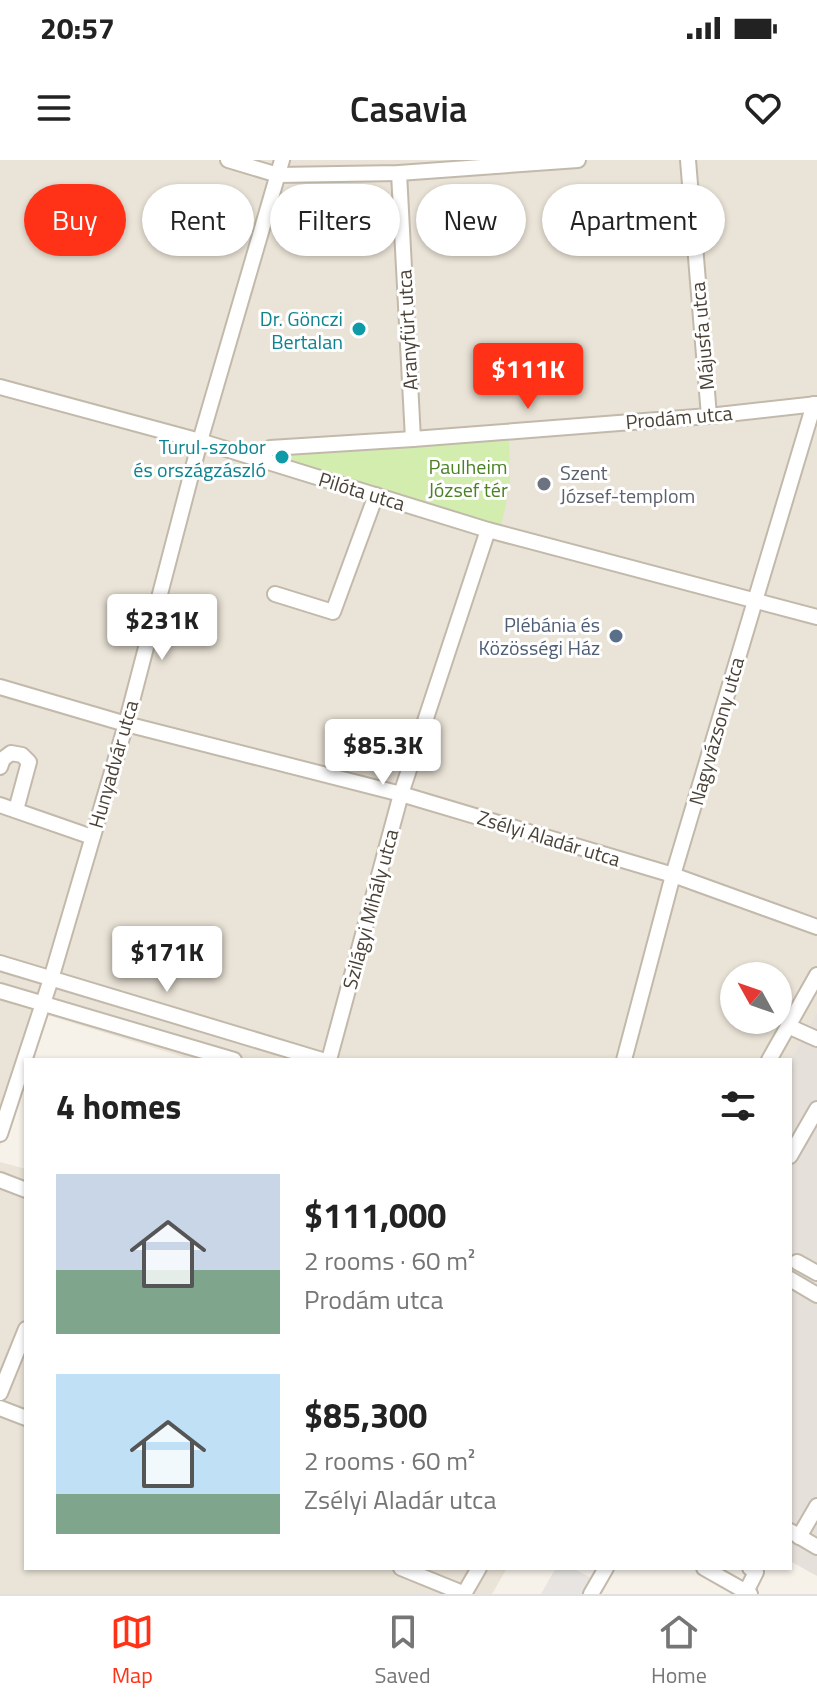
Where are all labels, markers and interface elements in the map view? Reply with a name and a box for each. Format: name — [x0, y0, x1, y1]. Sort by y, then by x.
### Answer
text: 20:57 — [40, 5, 115, 51]
text: Casavia — [350, 81, 467, 136]
icon: menu — [32, 86, 76, 130]
icon: heart — [741, 86, 785, 130]
chip: Buy — [24, 184, 126, 256]
chip: Rent — [142, 184, 254, 256]
chip: Filters — [270, 184, 400, 256]
chip: New — [416, 184, 526, 256]
chip: Apartment — [542, 184, 725, 256]
street label: Aranyfürt utca — [388, 269, 426, 391]
street label: Májusfa utca — [682, 281, 722, 391]
place label: Dr. Gönczi Bertalan — [260, 303, 343, 357]
marker: Dr. Gönczi Bertalan — [350, 320, 368, 338]
pin: $111K — [472, 343, 584, 411]
text: $111K — [491, 349, 565, 388]
street label: Prodám utca — [624, 397, 734, 437]
place label: Turul-szobor és országzászló — [133, 431, 266, 485]
marker: Turul-szobor és országzászló — [273, 448, 291, 466]
park label: Paulheim József tér — [428, 451, 508, 505]
place label: Szent József-templom — [560, 457, 695, 511]
street label: Pilóta utca — [315, 463, 409, 519]
marker: Szent József-templom — [535, 475, 553, 493]
pin: $231K — [106, 594, 218, 662]
text: $231K — [125, 600, 199, 639]
place label: Plébánia és Közösségi Ház — [478, 609, 600, 663]
marker: Plébánia és Közösségi Ház — [607, 627, 625, 645]
street label: Nagyvázsony utca — [680, 653, 752, 809]
street label: Hunyadvár utca — [80, 696, 146, 832]
pin: $85.3K — [318, 719, 448, 787]
text: $85.3K — [343, 725, 423, 764]
street label: Zsélyi Aladár utca — [474, 802, 624, 874]
street label: Szilágyi Mihály utca — [334, 825, 406, 993]
pin: $171K — [111, 926, 223, 994]
text: $171K — [130, 932, 204, 971]
north arrow — [720, 962, 792, 1034]
map controls — [720, 962, 792, 1034]
text: 4 homes — [56, 1080, 181, 1132]
icon: filters — [716, 1084, 760, 1128]
text: $111,000 — [304, 1189, 446, 1241]
icon: home — [120, 1206, 216, 1302]
text: 2 rooms · 60 m² — [304, 1241, 475, 1280]
text: Prodám utca — [304, 1280, 443, 1319]
text: $85,300 — [304, 1389, 427, 1441]
icon: home — [120, 1406, 216, 1502]
text: 2 rooms · 60 m² — [304, 1441, 475, 1480]
text: Zsélyi Aladár utca — [304, 1480, 496, 1519]
tab: Map — [110, 1610, 154, 1692]
tab: Saved — [375, 1610, 431, 1692]
tab: Home — [651, 1610, 707, 1692]

